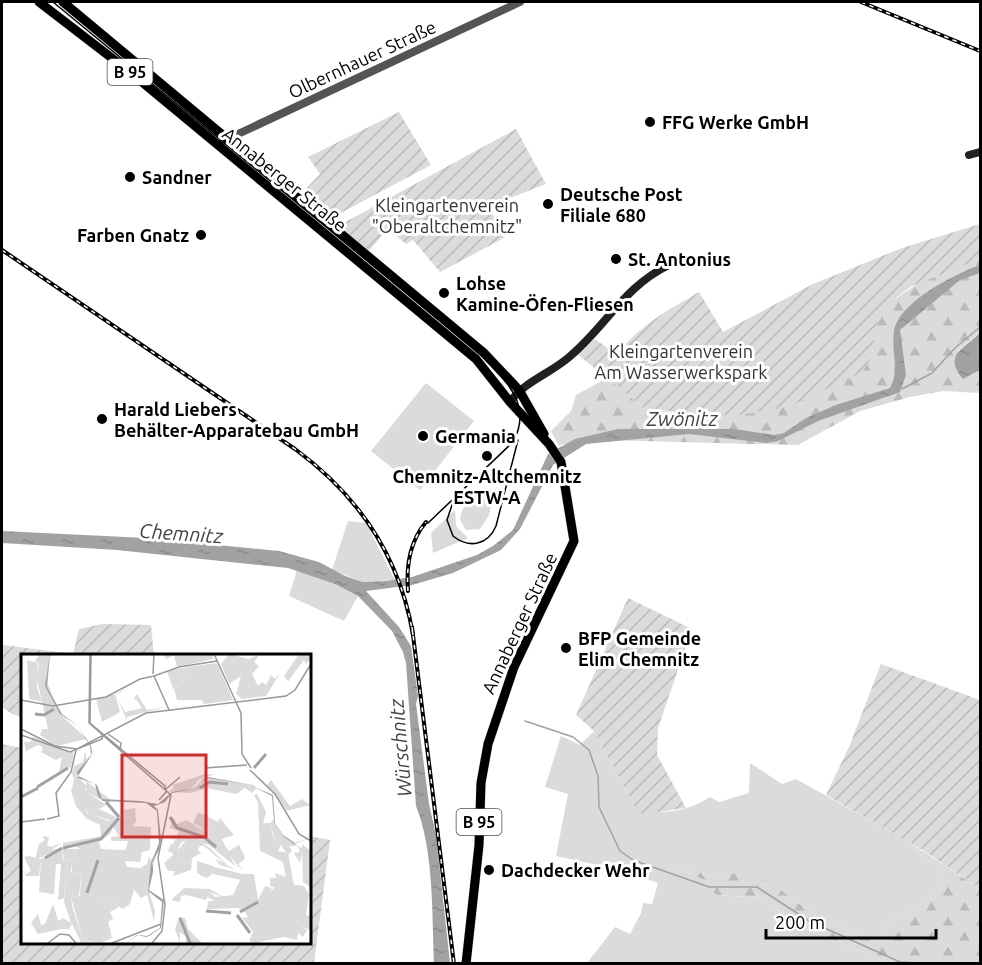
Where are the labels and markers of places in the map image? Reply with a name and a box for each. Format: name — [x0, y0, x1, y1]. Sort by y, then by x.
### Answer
place label: FFG Werke GmbH — [662, 112, 809, 132]
marker: FFG Werke GmbH — [643, 115, 657, 129]
place label: Sandner — [142, 167, 212, 187]
marker: Sandner — [123, 170, 137, 184]
place label: Deutsche Post Filiale 680 — [560, 184, 683, 225]
marker: Deutsche Post Filiale 680 — [541, 197, 555, 211]
place label: Farben Gnatz — [77, 225, 189, 245]
marker: Farben Gnatz — [194, 228, 208, 242]
place label: St. Antonius — [628, 249, 731, 269]
marker: St. Antonius — [609, 252, 623, 266]
place label: Lohse Kamine-Öfen-Fliesen — [456, 273, 634, 314]
marker: Lohse Kamine-Öfen-Fliesen — [437, 286, 451, 300]
place label: Harald Liebers Behälter-Apparatebau GmbH — [114, 399, 359, 440]
marker: Harald Liebers Behälter-Apparatebau GmbH — [95, 412, 109, 426]
place label: Germania — [435, 426, 516, 446]
marker: Germania — [416, 429, 430, 443]
marker: Chemnitz-Altchemnitz ESTW-A — [480, 449, 494, 463]
place label: Chemnitz-Altchemnitz ESTW-A — [393, 466, 582, 507]
place label: BFP Gemeinde Elim Chemnitz — [578, 628, 701, 669]
marker: BFP Gemeinde Elim Chemnitz — [559, 641, 573, 655]
place label: Dachdecker Wehr — [501, 860, 650, 880]
marker: Dachdecker Wehr — [482, 863, 496, 877]

